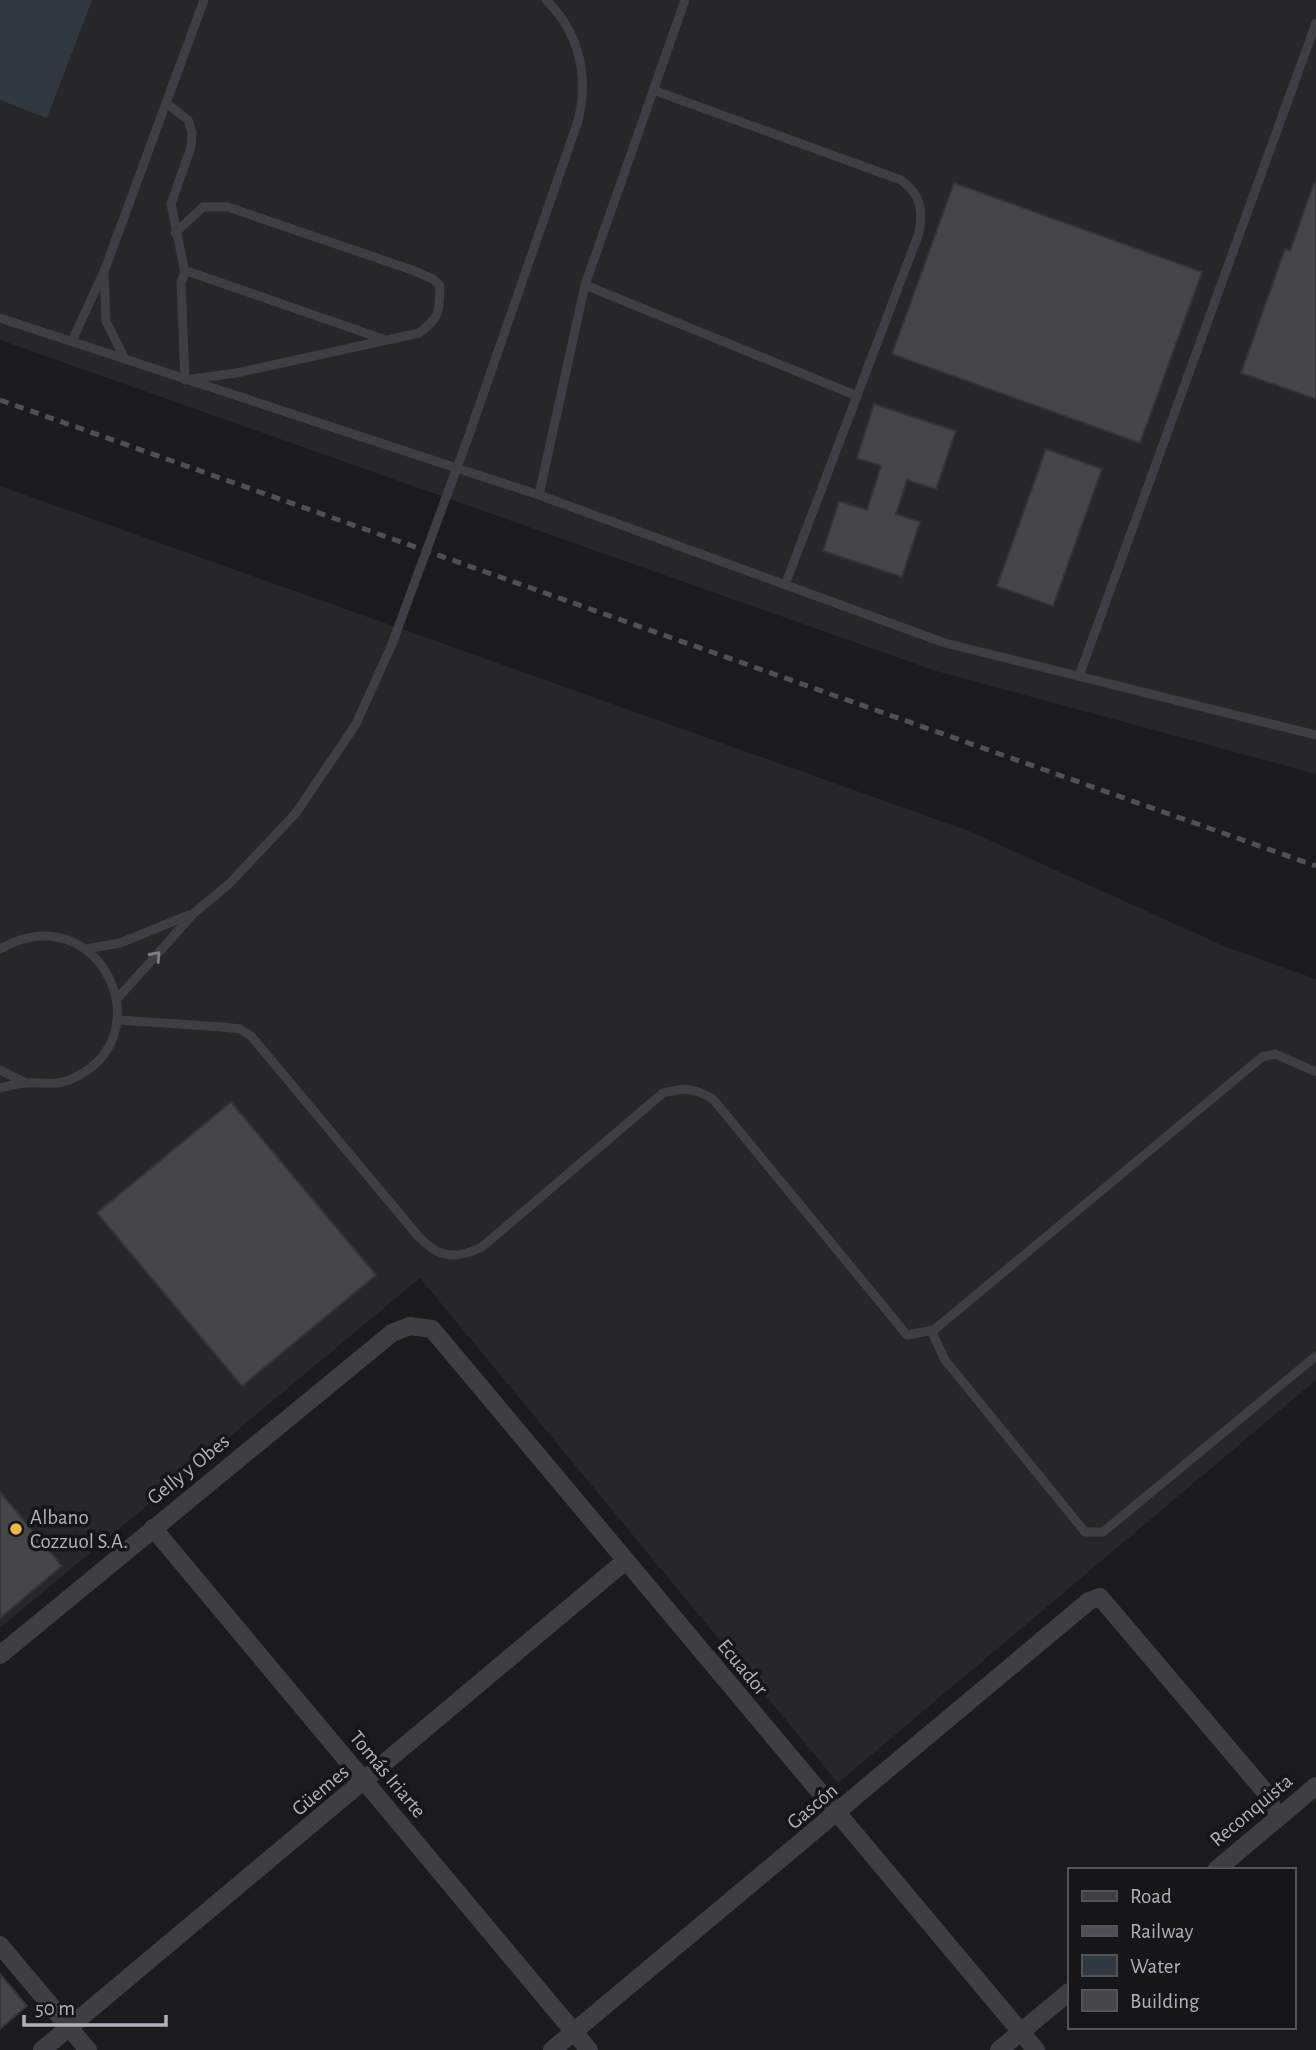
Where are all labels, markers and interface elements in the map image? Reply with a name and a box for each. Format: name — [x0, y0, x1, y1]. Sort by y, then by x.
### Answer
one-way arrow — [147, 951, 160, 964]
street label: Gelly y Obes — [143, 1430, 233, 1509]
place label: Albano Cozzuol S.A. — [30, 1507, 128, 1552]
marker: Albano Cozzuol S.A. — [8, 1521, 24, 1537]
street label: Ecuador — [713, 1635, 772, 1699]
street label: Tomás Iriarte — [345, 1727, 430, 1822]
street label: Güemes — [288, 1761, 353, 1820]
street label: Reconquista — [1206, 1770, 1297, 1851]
street label: Gascón — [783, 1779, 842, 1833]
legend — [1068, 1868, 1295, 2029]
text: Road — [1130, 1886, 1172, 1907]
text: Railway — [1130, 1921, 1193, 1942]
text: Water — [1130, 1956, 1180, 1977]
scale bar — [24, 1983, 166, 2027]
text: Building — [1130, 1991, 1200, 2012]
text: 50 m — [35, 1998, 75, 2019]

